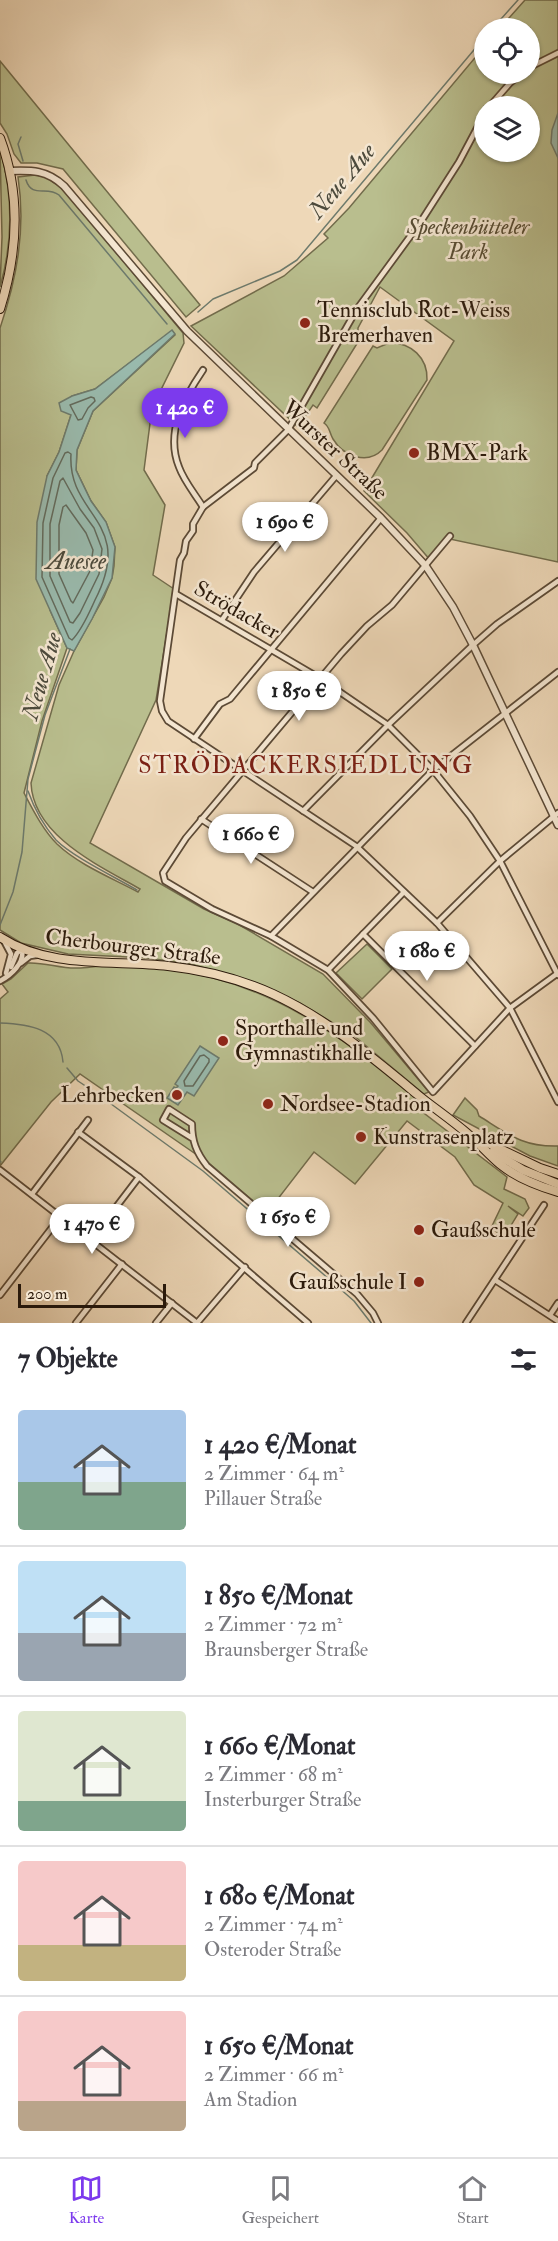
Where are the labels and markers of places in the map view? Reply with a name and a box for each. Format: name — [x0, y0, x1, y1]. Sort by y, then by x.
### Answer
place label: Tennisclub Rot-Weiss Bremerhaven — [317, 296, 510, 349]
marker: Tennisclub Rot-Weiss Bremerhaven — [298, 316, 312, 330]
pin: 1 420 € — [130, 388, 240, 439]
place label: BMX-Park — [426, 439, 529, 467]
marker: BMX-Park — [407, 446, 421, 460]
pin: 1 690 € — [230, 502, 340, 553]
pin: 1 850 € — [244, 671, 354, 722]
pin: 1 660 € — [196, 814, 306, 865]
pin: 1 680 € — [372, 931, 482, 982]
place label: Sporthalle und Gymnastikhalle — [235, 1014, 373, 1067]
marker: Sporthalle und Gymnastikhalle — [216, 1034, 230, 1048]
place label: Lehrbecken — [61, 1081, 165, 1109]
marker: Lehrbecken — [170, 1088, 184, 1102]
place label: Nordsee-Stadion — [280, 1090, 431, 1118]
marker: Nordsee-Stadion — [261, 1097, 275, 1111]
place label: Kunstrasenplatz — [373, 1123, 514, 1152]
marker: Kunstrasenplatz — [354, 1130, 368, 1144]
pin: 1 650 € — [233, 1197, 343, 1248]
pin: 1 470 € — [37, 1204, 147, 1255]
place label: Gaußschule — [431, 1216, 536, 1244]
marker: Gaußschule — [412, 1223, 426, 1237]
place label: Gaußschule I — [289, 1268, 407, 1296]
marker: Gaußschule I — [412, 1275, 426, 1289]

